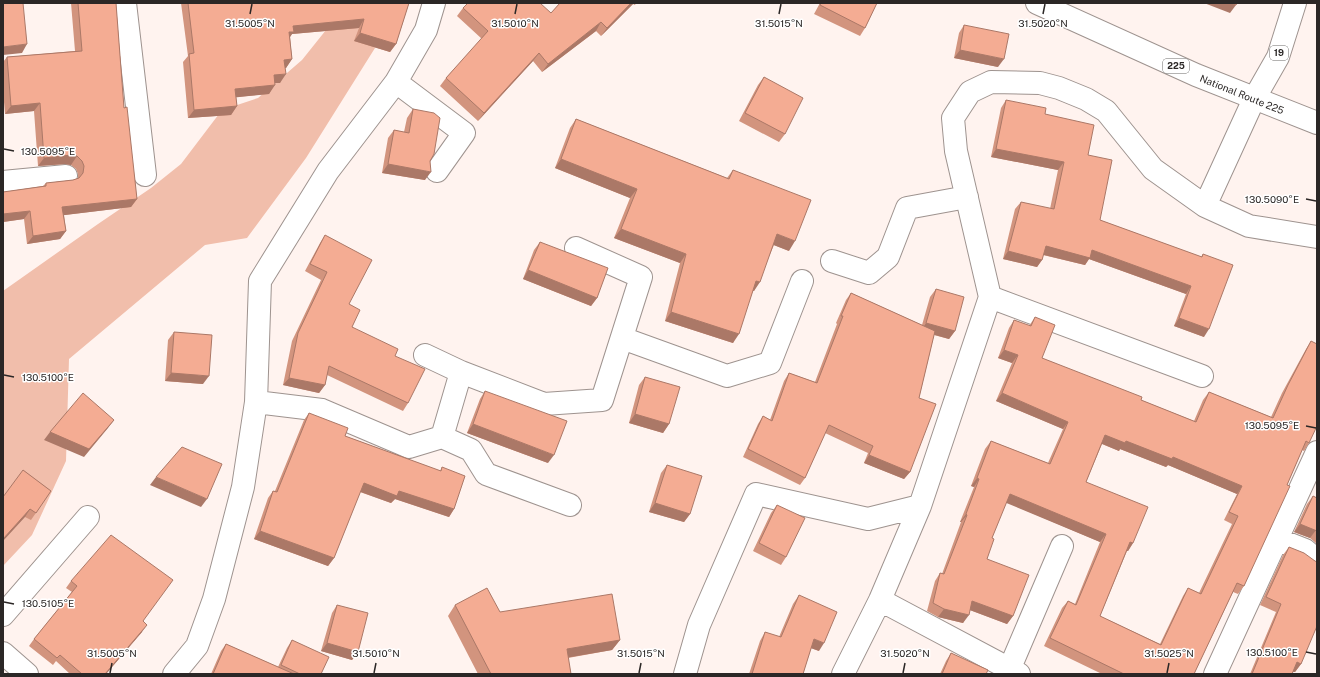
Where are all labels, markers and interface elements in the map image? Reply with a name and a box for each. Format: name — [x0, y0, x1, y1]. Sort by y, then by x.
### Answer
text: 31.5005°N — [225, 17, 275, 29]
text: 31.5010°N — [491, 17, 539, 29]
text: 31.5015°N — [755, 17, 803, 29]
text: 31.5020°N — [1018, 17, 1068, 29]
road number: 19 — [1270, 46, 1288, 60]
road number: 225 — [1163, 59, 1189, 73]
street label: National Route 225 — [1198, 72, 1286, 116]
text: 130.5095°E — [21, 145, 75, 157]
text: 130.5090°E — [1245, 193, 1299, 205]
text: 130.5100°E — [22, 371, 74, 383]
text: 130.5095°E — [1245, 419, 1299, 431]
text: 130.5105°E — [22, 597, 74, 609]
text: 130.5100°E — [1246, 646, 1298, 658]
text: 31.5005°N — [87, 647, 137, 659]
text: 31.5010°N — [352, 647, 400, 659]
text: 31.5015°N — [617, 647, 665, 659]
text: 31.5020°N — [880, 647, 930, 659]
text: 31.5025°N — [1144, 647, 1194, 659]

